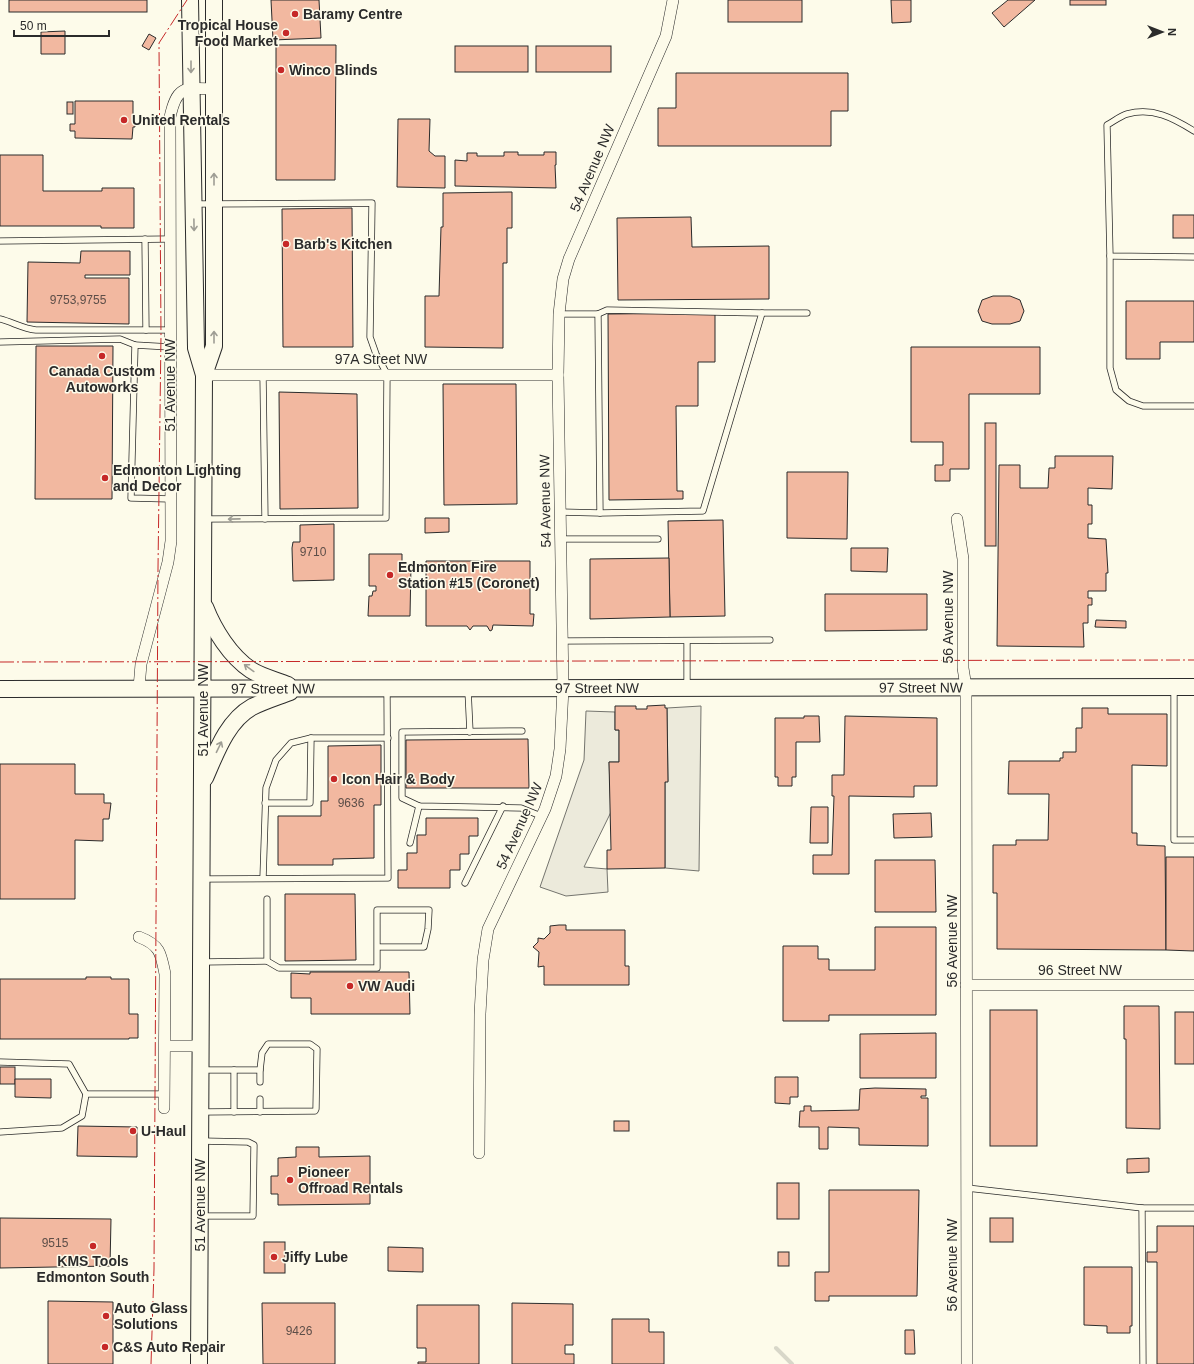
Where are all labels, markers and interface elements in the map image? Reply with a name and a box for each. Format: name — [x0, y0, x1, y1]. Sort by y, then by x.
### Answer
place label: Baramy Centre — [303, 6, 403, 22]
marker: Baramy Centre — [290, 9, 300, 19]
scale bar — [14, 12, 109, 38]
north arrow — [1142, 12, 1182, 52]
place label: Tropical House Food Market — [178, 17, 278, 49]
text: 50 m — [20, 19, 47, 33]
marker: Tropical House Food Market — [281, 28, 291, 38]
text: N — [1166, 28, 1178, 36]
one-way arrow — [187, 60, 195, 73]
place label: Winco Blinds — [289, 62, 378, 78]
marker: Winco Blinds — [276, 65, 286, 75]
place label: United Rentals — [132, 112, 230, 128]
marker: United Rentals — [119, 115, 129, 125]
street label: 54 Avenue NW — [566, 121, 618, 214]
one-way arrow — [210, 173, 218, 186]
one-way arrow — [190, 218, 197, 231]
place label: Barb's Kitchen — [294, 236, 392, 252]
marker: Barb's Kitchen — [281, 239, 291, 249]
house number: 9753,9755 — [50, 293, 107, 307]
one-way arrow — [210, 331, 218, 344]
street label: 51 Avenue NW — [162, 338, 178, 432]
marker: Canada Custom Autoworks — [97, 351, 107, 361]
street label: 97A Street NW — [335, 351, 428, 367]
place label: Canada Custom Autoworks — [49, 363, 155, 395]
street label: 54 Avenue NW — [536, 454, 554, 548]
place label: Edmonton Lighting and Decor — [113, 462, 241, 494]
marker: Edmonton Lighting and Decor — [100, 473, 110, 483]
one-way arrow — [228, 515, 241, 523]
house number: 9710 — [300, 545, 327, 559]
place label: Edmonton Fire Station #15 (Coronet) — [398, 559, 540, 591]
marker: Edmonton Fire Station #15 (Coronet) — [385, 570, 395, 580]
street label: 56 Avenue NW — [940, 570, 956, 664]
street label: 51 Avenue NW — [195, 663, 211, 757]
one-way arrow — [244, 663, 255, 672]
street label: 97 Street NW — [879, 679, 964, 696]
street label: 97 Street NW — [231, 680, 316, 697]
street label: 97 Street NW — [555, 680, 640, 696]
one-way arrow — [216, 742, 223, 754]
place label: Icon Hair & Body — [342, 771, 455, 787]
marker: Icon Hair & Body — [329, 774, 339, 784]
street label: 54 Avenue NW — [493, 779, 546, 872]
house number: 9636 — [338, 796, 365, 810]
street label: 56 Avenue NW — [944, 894, 960, 988]
street label: 96 Street NW — [1038, 962, 1123, 978]
place label: VW Audi — [358, 978, 415, 994]
marker: VW Audi — [345, 981, 355, 991]
place label: U-Haul — [141, 1123, 186, 1139]
marker: U-Haul — [128, 1126, 138, 1136]
street label: 51 Avenue NW — [192, 1158, 208, 1252]
place label: Pioneer Offroad Rentals — [298, 1164, 403, 1196]
marker: Pioneer Offroad Rentals — [285, 1175, 295, 1185]
street label: 56 Avenue NW — [944, 1218, 960, 1312]
house number: 9515 — [42, 1236, 69, 1250]
marker: KMS Tools Edmonton South — [88, 1241, 98, 1251]
place label: Jiffy Lube — [282, 1249, 348, 1265]
marker: Jiffy Lube — [269, 1252, 279, 1262]
place label: KMS Tools Edmonton South — [37, 1253, 149, 1285]
place label: Auto Glass Solutions — [114, 1300, 188, 1332]
marker: Auto Glass Solutions — [101, 1311, 111, 1321]
house number: 9426 — [286, 1324, 313, 1338]
place label: C&S Auto Repair — [113, 1339, 226, 1355]
marker: C&S Auto Repair — [100, 1342, 110, 1352]

